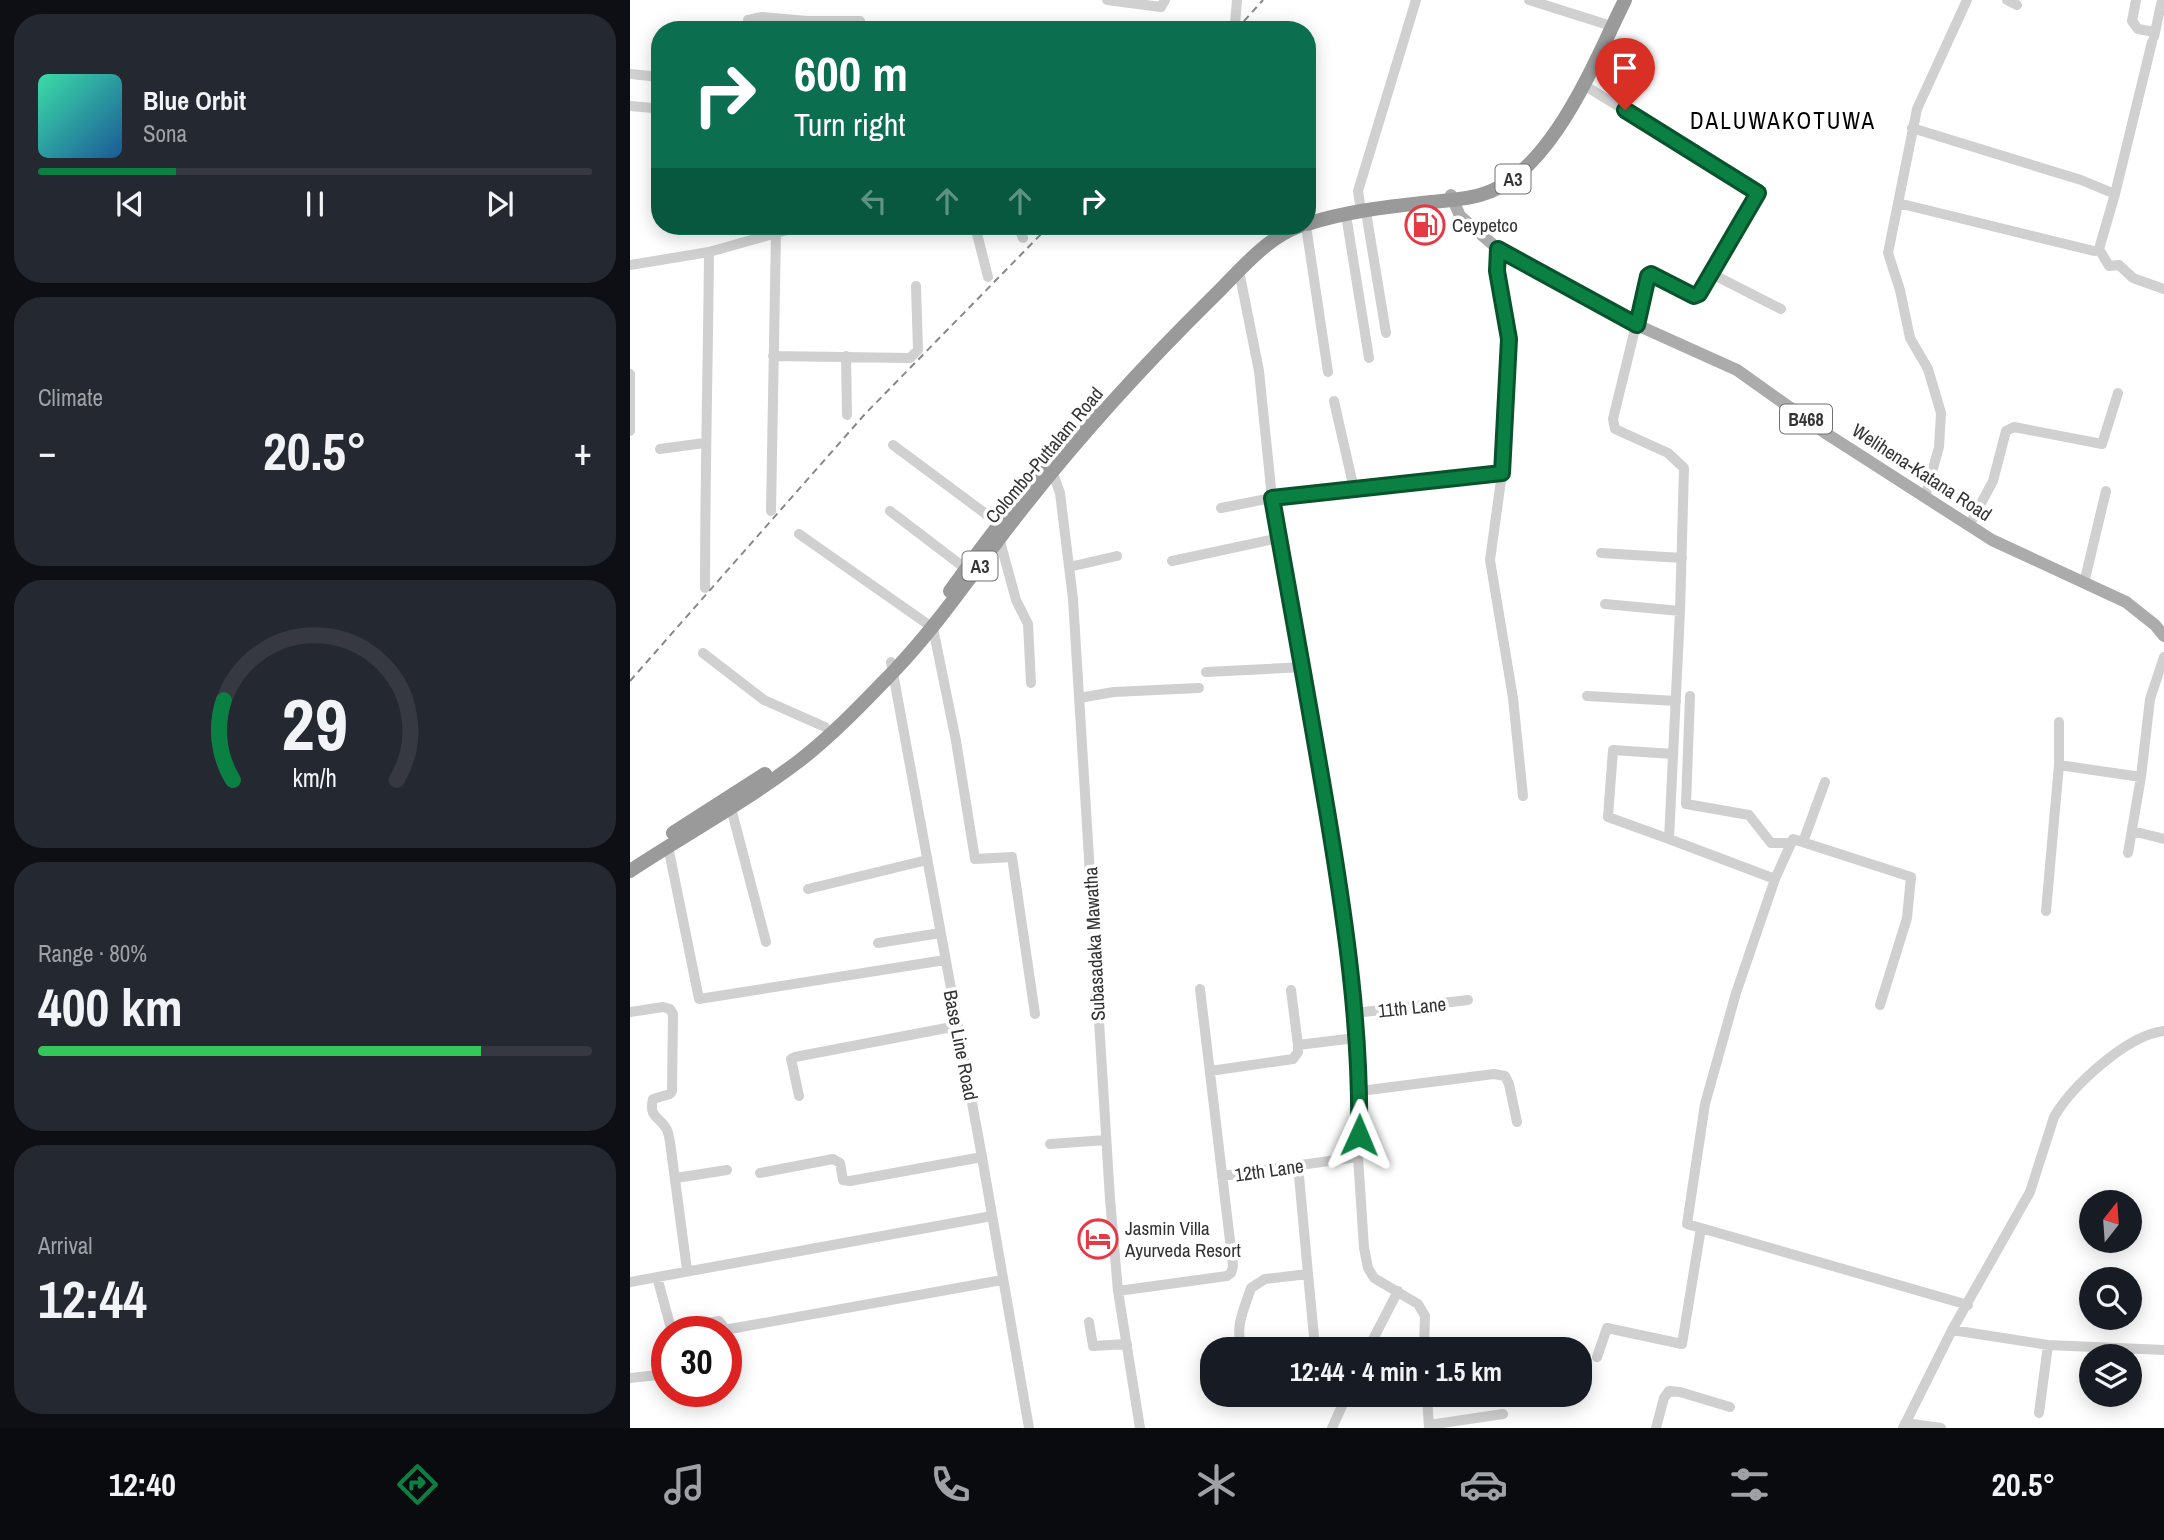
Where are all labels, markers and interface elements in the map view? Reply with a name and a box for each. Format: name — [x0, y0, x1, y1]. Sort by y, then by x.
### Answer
pin — [1595, 38, 1655, 110]
text: 600 m — [794, 40, 908, 106]
icon: right — [679, 49, 770, 140]
icon: arrive — [1606, 49, 1644, 87]
text: Blue Orbit — [143, 83, 246, 118]
text: Turn right — [794, 103, 906, 146]
district label: DALUWAKOTUWA — [1690, 105, 1876, 136]
text: Sona — [143, 118, 187, 149]
road number: A3 — [1496, 164, 1530, 194]
icon: left — [855, 182, 893, 220]
icon: ahead — [928, 182, 966, 220]
icon: ahead — [1001, 182, 1039, 220]
icon: right — [1074, 182, 1112, 220]
icon: previous — [111, 185, 149, 223]
icon: pause — [296, 185, 334, 223]
icon: next — [481, 185, 519, 223]
fuel station icon: Ceypetco — [1404, 204, 1446, 246]
place label: Ceypetco — [1452, 212, 1518, 238]
street label: Colombo-Puttalam Road — [979, 381, 1109, 529]
text: Climate — [38, 382, 103, 413]
road number: B468 — [1780, 404, 1832, 433]
text: 20.5° — [263, 416, 367, 486]
street label: Welihena-Katana Road — [1847, 417, 1997, 527]
text: − — [38, 426, 56, 477]
text: + — [574, 426, 592, 477]
road number: A3 — [962, 552, 998, 580]
text: 29 — [282, 675, 348, 773]
text: km/h — [293, 761, 337, 795]
street label: Subasadaka Mawatha — [1077, 866, 1111, 1022]
text: Range · 80% — [38, 938, 147, 969]
text: 400 km — [38, 972, 183, 1042]
street label: Base Line Road — [938, 988, 984, 1102]
street label: 11th Lane — [1377, 991, 1447, 1023]
position arrow — [1322, 1098, 1396, 1172]
street label: 12th Lane — [1233, 1152, 1305, 1188]
north arrow — [2079, 1190, 2142, 1253]
map controls — [2079, 1190, 2142, 1407]
place label: Jasmin Villa Ayurveda Resort — [1124, 1215, 1241, 1263]
hotel icon: Jasmin Villa Ayurveda Resort — [1077, 1218, 1119, 1260]
text: Arrival — [38, 1230, 93, 1261]
text: 12:44 — [38, 1264, 147, 1334]
button: search — [2079, 1267, 2142, 1330]
speed limit sign: 30 — [651, 1316, 742, 1407]
button: layers — [2079, 1344, 2142, 1407]
text: 12:44 · 4 min · 1.5 km — [1290, 1354, 1502, 1389]
icon: directions — [393, 1460, 442, 1509]
icon: music — [660, 1460, 709, 1509]
icon: phone — [926, 1460, 975, 1509]
icon: climate — [1192, 1460, 1241, 1509]
icon: car — [1459, 1460, 1508, 1509]
icon: filters — [1725, 1460, 1774, 1509]
text: 12:40 — [109, 1463, 176, 1506]
text: 20.5° — [1991, 1463, 2055, 1506]

